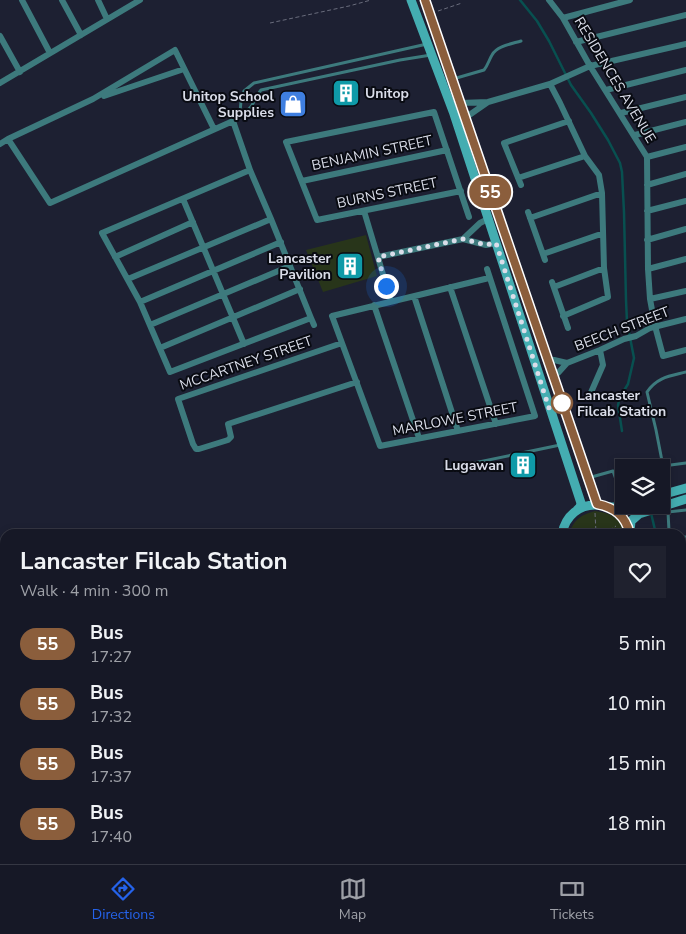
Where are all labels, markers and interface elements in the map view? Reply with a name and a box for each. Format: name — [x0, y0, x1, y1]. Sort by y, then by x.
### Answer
street label: RESIDENCES AVENUE — [570, 13, 660, 147]
building icon: Unitop — [331, 78, 361, 108]
place label: Unitop — [365, 84, 409, 103]
place label: Unitop School Supplies — [182, 87, 275, 122]
shop icon: Unitop School Supplies — [278, 89, 308, 119]
street label: BENJAMIN STREET — [310, 131, 435, 175]
street label: BURNS STREET — [335, 173, 440, 213]
line badge: 55 — [468, 176, 512, 208]
text: 55 — [479, 180, 501, 204]
place label: Lancaster Pavilion — [268, 249, 332, 284]
building icon: Lancaster Pavilion — [335, 251, 365, 281]
your location — [374, 274, 399, 299]
street label: BEECH STREET — [572, 302, 673, 356]
street label: MCCARTNEY STREET — [177, 331, 315, 395]
place label: Lancaster Filcab Station — [577, 386, 666, 421]
marker: Lancaster Filcab Station — [551, 392, 573, 414]
street label: MARLOWE STREET — [391, 397, 520, 440]
building icon: Lugawan — [508, 450, 538, 480]
place label: Lugawan — [444, 456, 504, 475]
map controls — [615, 459, 670, 514]
button: layers — [615, 459, 670, 514]
text: Lancaster Filcab Station — [20, 545, 288, 577]
button: heart — [614, 546, 666, 598]
text: Walk · 4 min · 300 m — [20, 580, 168, 602]
text: Bus — [90, 620, 123, 646]
text: 5 min — [618, 631, 666, 657]
text: 55 — [37, 632, 58, 656]
text: 17:27 — [90, 646, 132, 668]
text: Bus — [90, 680, 123, 706]
text: 10 min — [607, 691, 666, 717]
text: 55 — [37, 692, 58, 716]
text: 17:32 — [90, 706, 132, 728]
text: Bus — [90, 740, 123, 766]
text: 15 min — [607, 751, 666, 777]
text: 55 — [37, 752, 58, 776]
text: 17:37 — [90, 766, 132, 788]
text: Bus — [90, 800, 123, 826]
text: 18 min — [607, 811, 666, 837]
text: 55 — [37, 812, 58, 836]
text: 17:40 — [90, 826, 132, 848]
tab: Directions — [92, 875, 155, 924]
tab: Map — [339, 875, 367, 924]
tab: Tickets — [550, 875, 594, 924]

